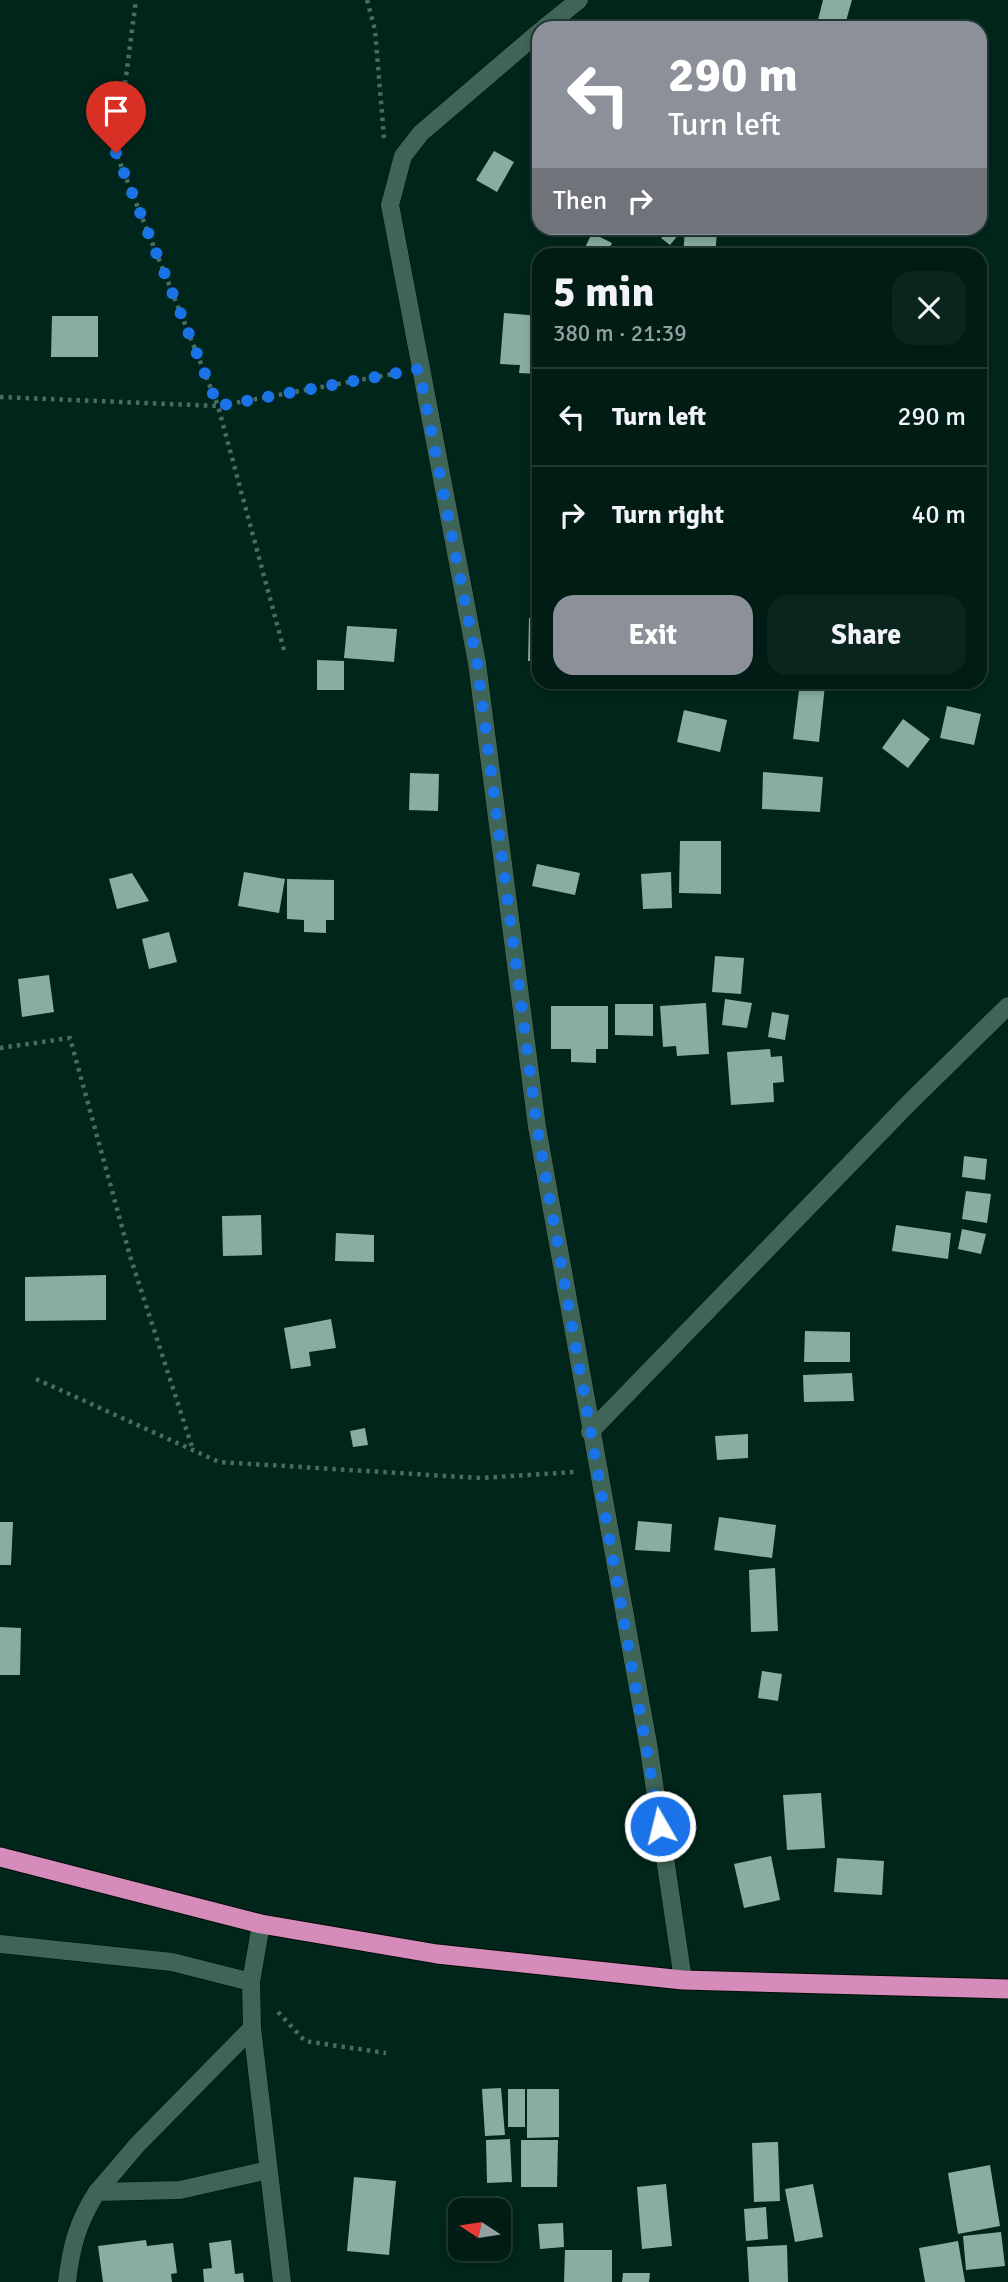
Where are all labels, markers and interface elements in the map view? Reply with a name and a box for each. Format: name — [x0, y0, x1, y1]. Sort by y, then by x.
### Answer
text: 290 m — [668, 45, 798, 105]
icon: left — [553, 49, 644, 140]
pin — [86, 81, 146, 153]
icon: arrive — [97, 92, 135, 130]
text: Turn left — [668, 105, 781, 144]
icon: right — [621, 182, 659, 220]
text: Then — [553, 185, 607, 217]
text: 5 min — [553, 267, 654, 318]
button: close — [892, 271, 966, 345]
text: 380 m · 21:39 — [553, 319, 687, 348]
icon: left — [553, 398, 591, 436]
text: Turn left — [612, 401, 706, 433]
text: 290 m — [897, 401, 966, 433]
icon: right — [553, 496, 591, 534]
text: Turn right — [612, 499, 724, 531]
text: 40 m — [911, 499, 966, 531]
button: Exit — [553, 595, 753, 675]
button: Share — [767, 595, 966, 675]
position arrow — [623, 1789, 697, 1863]
north arrow — [448, 2198, 511, 2261]
map controls — [448, 2198, 511, 2261]

